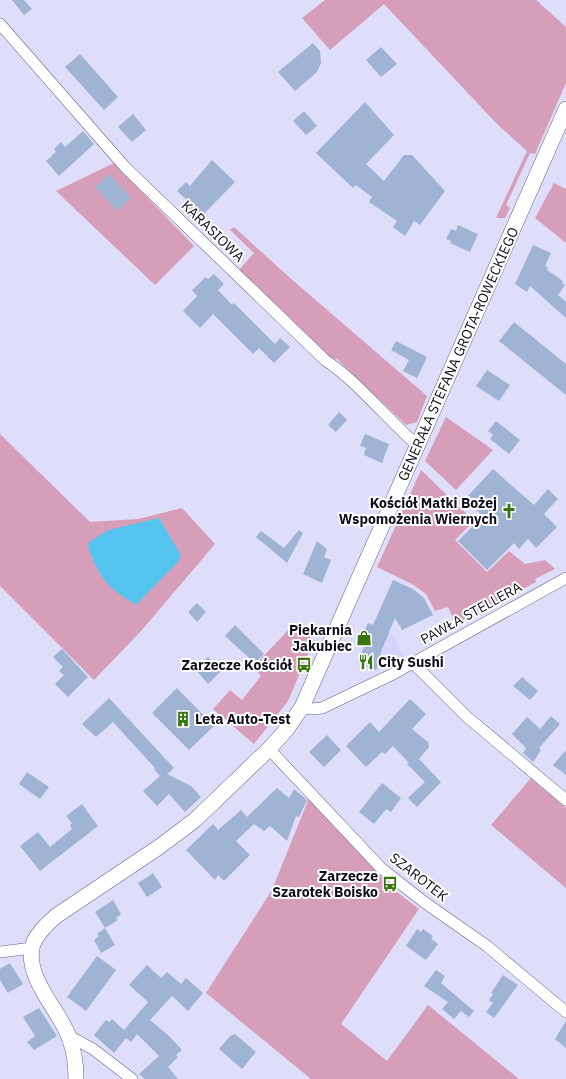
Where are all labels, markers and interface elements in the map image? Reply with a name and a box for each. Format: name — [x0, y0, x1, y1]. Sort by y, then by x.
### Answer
street label: KARASIOWA — [178, 196, 248, 266]
street label: GENERAŁA STEFANA GROTA-ROWECKIEGO — [394, 224, 522, 484]
place label: Kościół Matki Bożej Wspomożenia Wiernych — [339, 494, 497, 528]
church icon: Kościół Matki Bożej Wspomożenia Wiernych — [500, 502, 518, 520]
street label: PAWŁA STELLERA — [417, 578, 525, 648]
place label: Piekarnia Jakubiec — [289, 621, 352, 655]
shop icon: Piekarnia Jakubiec — [355, 629, 373, 647]
restaurant icon: City Sushi — [357, 653, 375, 671]
place label: City Sushi — [378, 653, 444, 671]
place label: Zarzecze Kościół — [182, 656, 293, 674]
bus stop icon: Zarzecze Kościół — [295, 656, 313, 674]
building icon: Leta Auto-Test — [174, 710, 192, 728]
place label: Leta Auto-Test — [195, 710, 291, 728]
street label: SZAROTEK — [386, 849, 452, 905]
place label: Zarzecze Szarotek Boisko — [272, 867, 378, 901]
bus stop icon: Zarzecze Szarotek Boisko — [381, 875, 399, 893]

